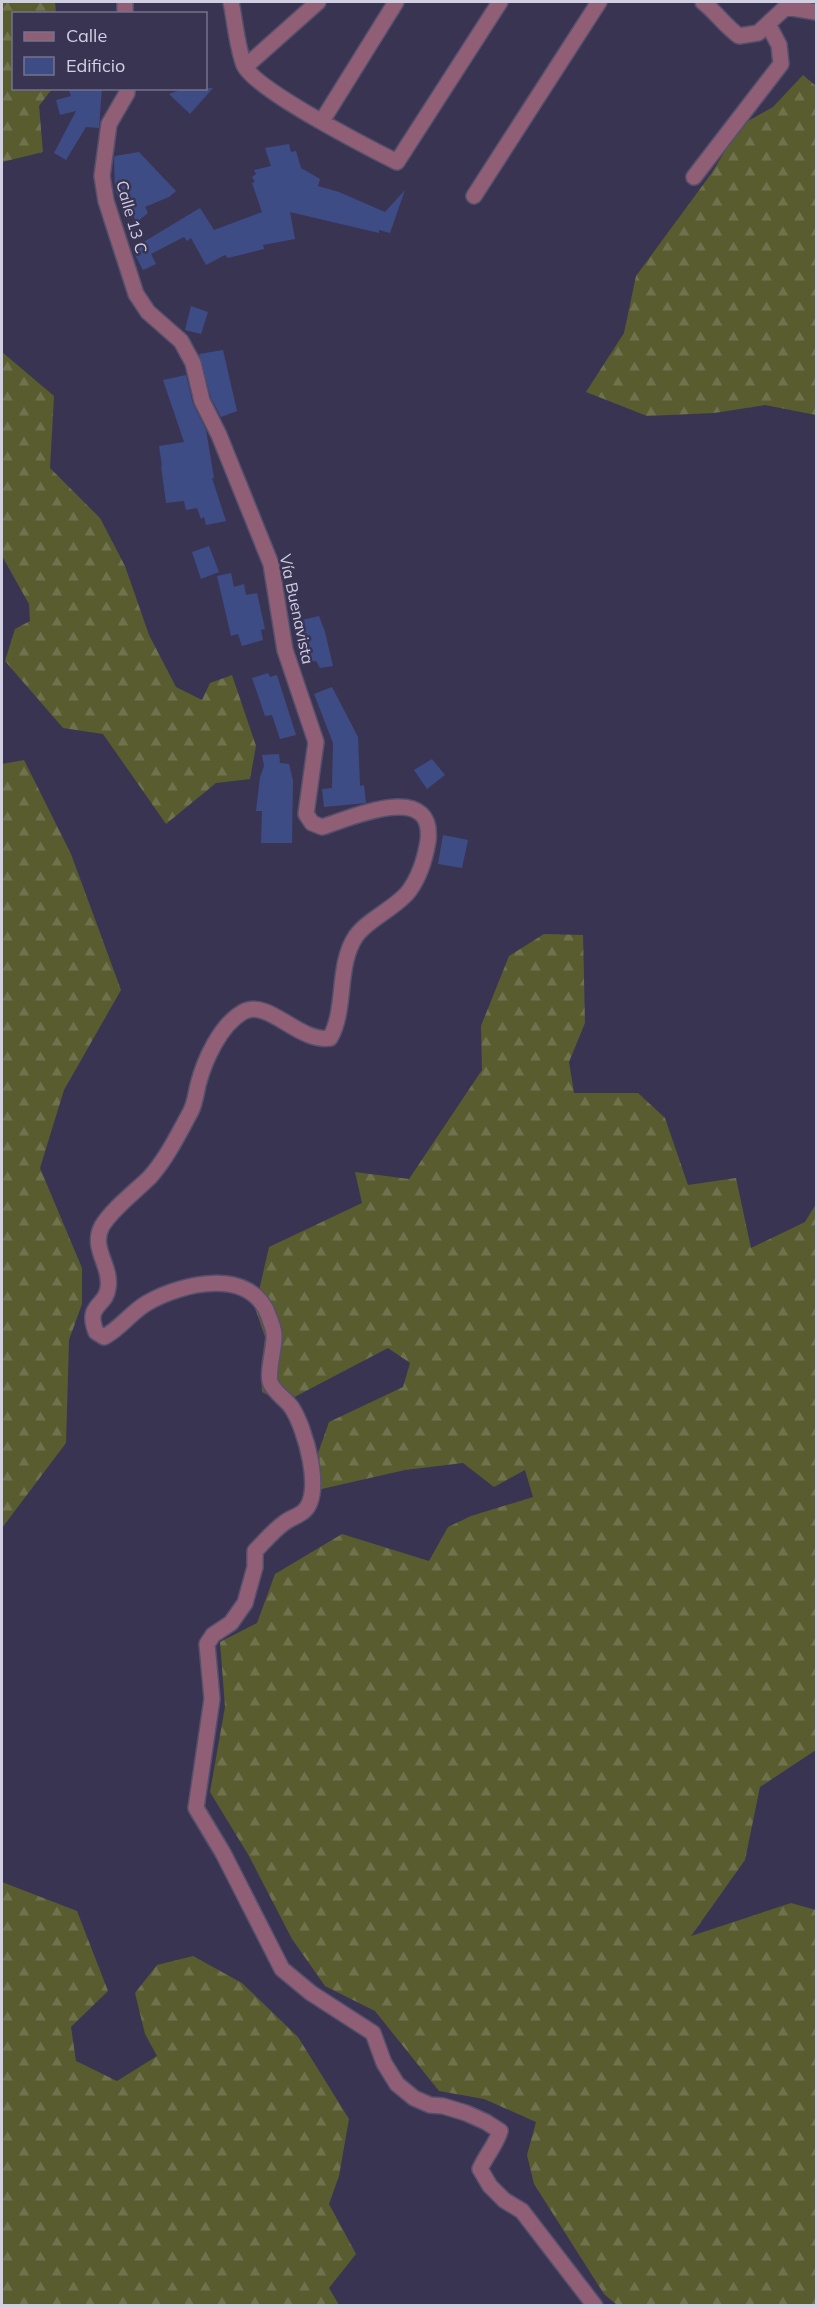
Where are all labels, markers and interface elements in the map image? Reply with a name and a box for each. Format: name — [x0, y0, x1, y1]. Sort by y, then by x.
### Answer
legend — [12, 12, 207, 90]
text: Calle — [66, 24, 107, 47]
text: Edificio — [66, 54, 125, 77]
street label: Calle 13 C — [112, 178, 152, 256]
street label: Vía Buenavista — [276, 552, 318, 666]

